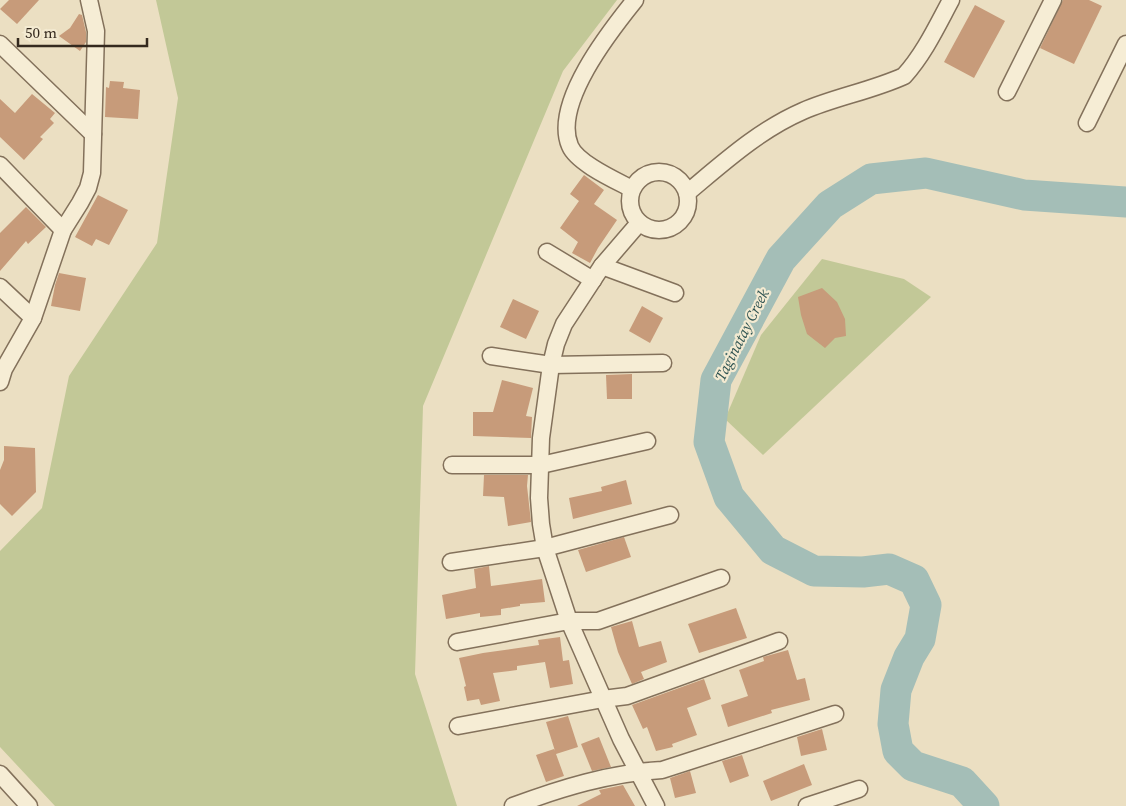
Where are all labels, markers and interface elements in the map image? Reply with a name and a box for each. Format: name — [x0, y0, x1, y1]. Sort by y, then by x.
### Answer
scale bar — [18, 15, 146, 47]
text: 50 m — [25, 22, 57, 43]
water label: Taginatay Creek — [709, 284, 774, 384]

